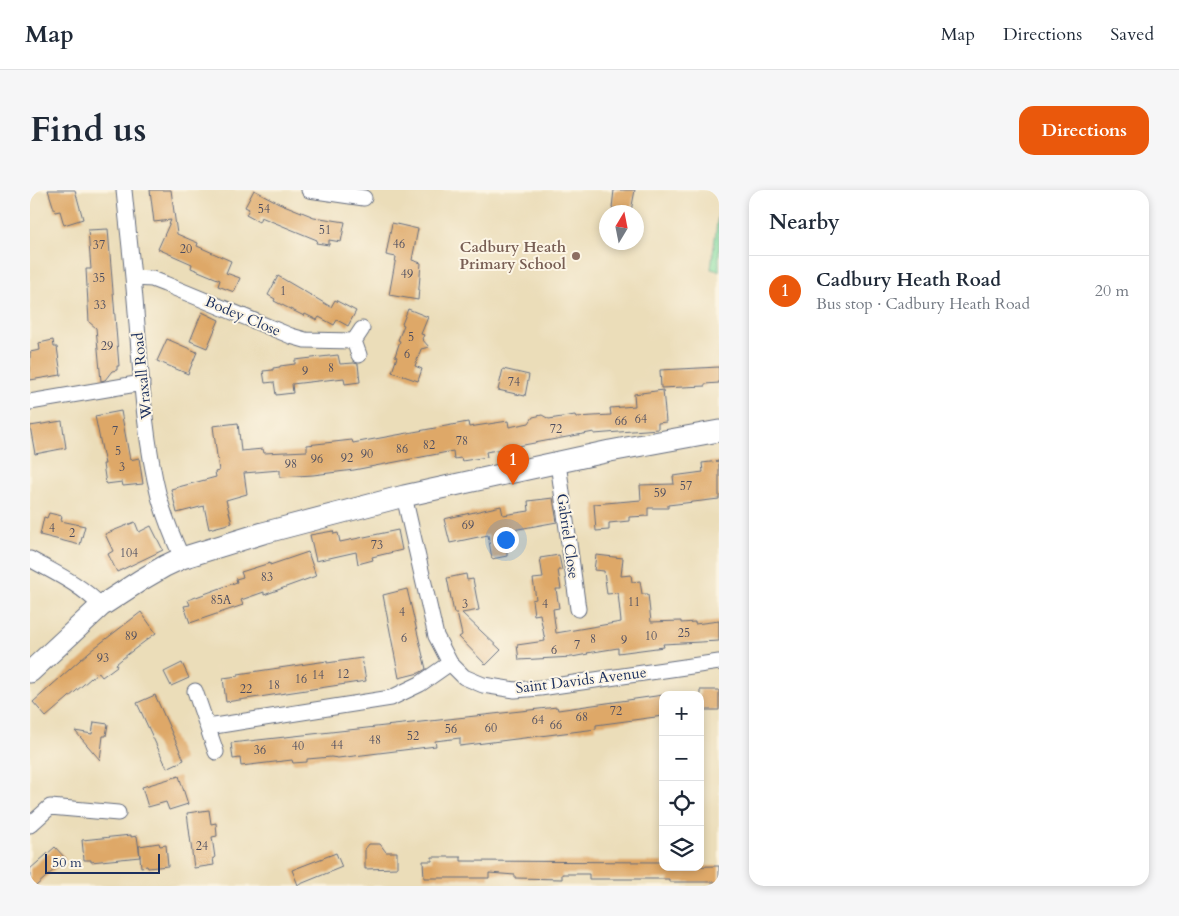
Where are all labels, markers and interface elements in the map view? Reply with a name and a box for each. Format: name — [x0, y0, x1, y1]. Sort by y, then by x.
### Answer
text: Map — [25, 18, 74, 51]
text: Map — [941, 22, 975, 47]
text: Directions — [1003, 22, 1082, 47]
text: Saved — [1110, 22, 1154, 47]
text: Find us — [30, 106, 146, 154]
button: Directions — [1019, 106, 1149, 155]
house number: 54 — [258, 201, 270, 217]
north arrow — [599, 205, 644, 250]
text: Nearby — [769, 208, 840, 237]
house number: 51 — [319, 222, 331, 238]
house number: 46 — [393, 236, 405, 252]
house number: 37 — [93, 237, 105, 253]
place label: Cadbury Heath Primary School — [459, 237, 567, 274]
house number: 20 — [180, 241, 192, 257]
marker: Cadbury Heath Primary School — [570, 250, 582, 262]
house number: 49 — [401, 266, 413, 282]
text: Cadbury Heath Road — [816, 267, 1001, 293]
house number: 35 — [93, 270, 105, 286]
text: 1 — [781, 280, 789, 302]
text: 20 m — [1095, 280, 1129, 302]
house number: 1 — [280, 283, 286, 299]
street label: Bodey Close — [202, 291, 284, 341]
text: Bus stop · Cadbury Heath Road — [816, 293, 1030, 315]
house number: 33 — [94, 297, 106, 313]
house number: 5 — [408, 329, 414, 345]
street label: Wraxall Road — [128, 332, 157, 421]
house number: 29 — [101, 338, 113, 354]
house number: 6 — [404, 346, 410, 362]
house number: 8 — [328, 360, 334, 376]
house number: 9 — [302, 363, 308, 379]
house number: 74 — [508, 374, 520, 390]
house number: 64 — [635, 411, 647, 427]
house number: 66 — [615, 413, 627, 429]
house number: 72 — [550, 421, 562, 437]
house number: 7 — [112, 423, 118, 439]
house number: 78 — [456, 433, 468, 449]
house number: 82 — [423, 437, 435, 453]
house number: 86 — [396, 441, 408, 457]
house number: 5 — [115, 443, 121, 459]
pin: 1 — [497, 444, 529, 485]
house number: 90 — [361, 446, 373, 462]
house number: 92 — [341, 450, 353, 466]
house number: 96 — [311, 451, 323, 467]
house number: 98 — [285, 456, 297, 472]
house number: 3 — [119, 459, 125, 475]
house number: 57 — [680, 478, 692, 494]
house number: 59 — [654, 485, 666, 501]
street label: Gabriel Close — [552, 492, 584, 580]
house number: 69 — [462, 517, 474, 533]
house number: 4 — [49, 520, 55, 536]
house number: 2 — [69, 525, 75, 541]
your location — [493, 527, 519, 553]
house number: 73 — [371, 537, 383, 553]
house number: 104 — [120, 545, 138, 561]
house number: 83 — [261, 569, 273, 585]
house number: 85A — [211, 592, 232, 608]
house number: 11 — [628, 594, 640, 610]
house number: 3 — [462, 596, 468, 612]
house number: 4 — [542, 596, 548, 612]
house number: 4 — [399, 604, 405, 620]
house number: 25 — [678, 625, 690, 641]
house number: 89 — [125, 628, 137, 644]
house number: 10 — [645, 628, 657, 644]
house number: 6 — [401, 630, 407, 646]
house number: 8 — [590, 631, 596, 647]
house number: 9 — [621, 632, 627, 648]
house number: 7 — [574, 637, 580, 653]
house number: 6 — [551, 642, 557, 658]
house number: 93 — [97, 650, 109, 666]
street label: Saint Davids Avenue — [514, 662, 648, 698]
house number: 12 — [337, 666, 349, 682]
house number: 14 — [312, 667, 324, 683]
house number: 16 — [295, 671, 307, 687]
house number: 18 — [268, 677, 280, 693]
house number: 22 — [240, 681, 252, 697]
map controls — [659, 691, 704, 871]
button: + — [659, 691, 704, 736]
house number: 72 — [610, 703, 622, 719]
house number: 68 — [576, 709, 588, 725]
house number: 64 — [532, 712, 544, 728]
house number: 66 — [550, 717, 562, 733]
house number: 60 — [485, 720, 497, 736]
house number: 56 — [445, 721, 457, 737]
house number: 52 — [407, 728, 419, 744]
house number: 48 — [369, 732, 381, 748]
button: − — [659, 736, 704, 781]
house number: 44 — [331, 737, 343, 753]
house number: 40 — [292, 738, 304, 754]
house number: 36 — [254, 742, 266, 758]
button: locate — [659, 781, 704, 826]
button: layers — [659, 826, 704, 871]
house number: 24 — [196, 838, 208, 854]
scale bar — [45, 851, 160, 874]
text: 50 m — [52, 853, 82, 872]

